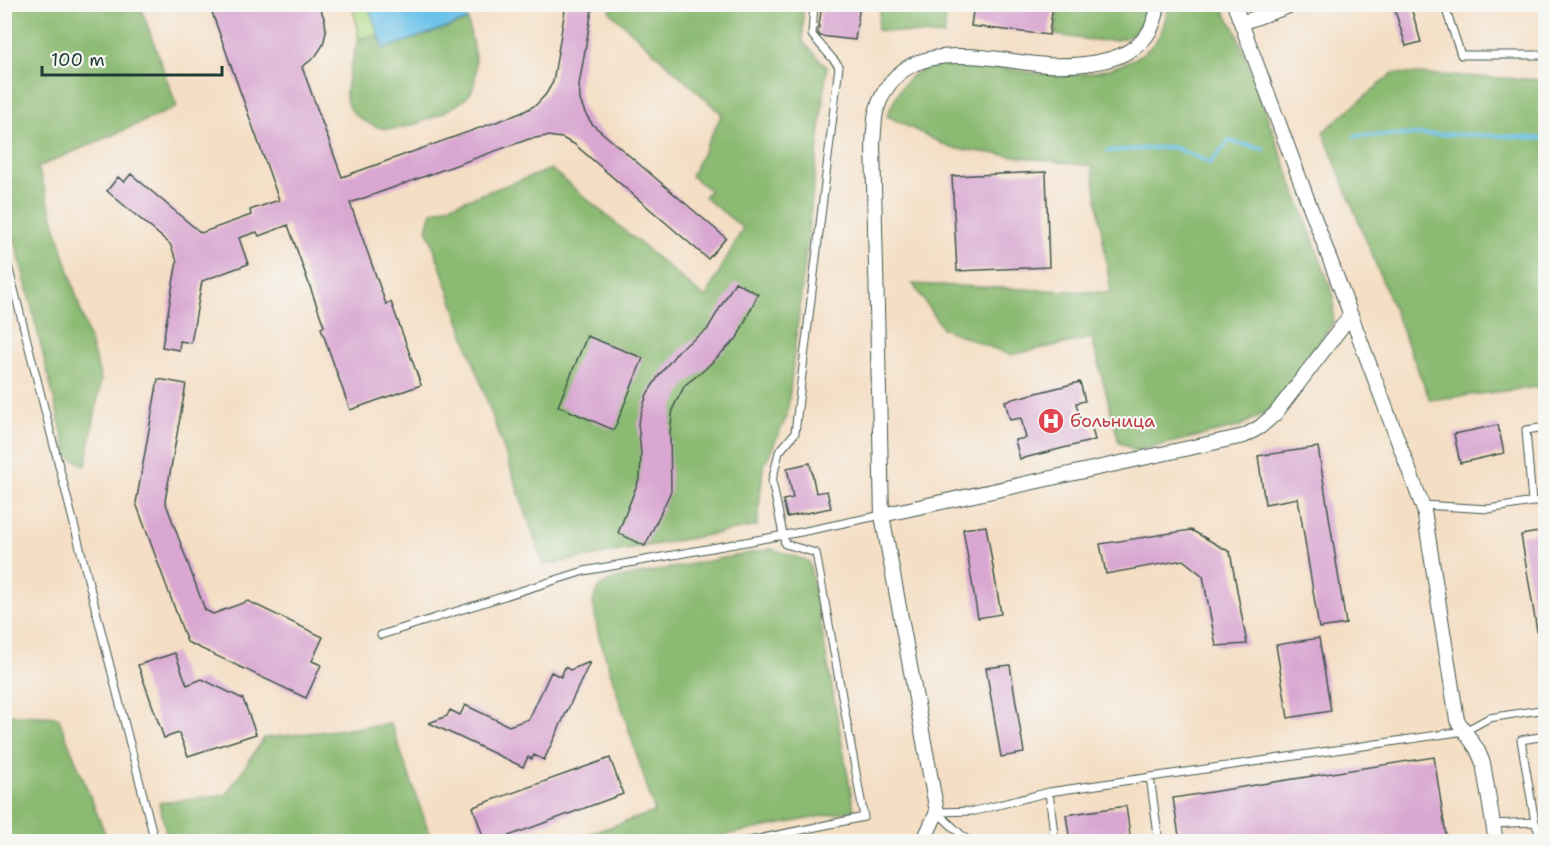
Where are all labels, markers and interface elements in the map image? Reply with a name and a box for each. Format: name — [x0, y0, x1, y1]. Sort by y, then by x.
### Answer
scale bar — [42, 39, 222, 77]
text: 100 m — [51, 48, 105, 72]
hospital icon: больница — [1036, 406, 1066, 436]
place label: больница — [1070, 409, 1155, 433]

